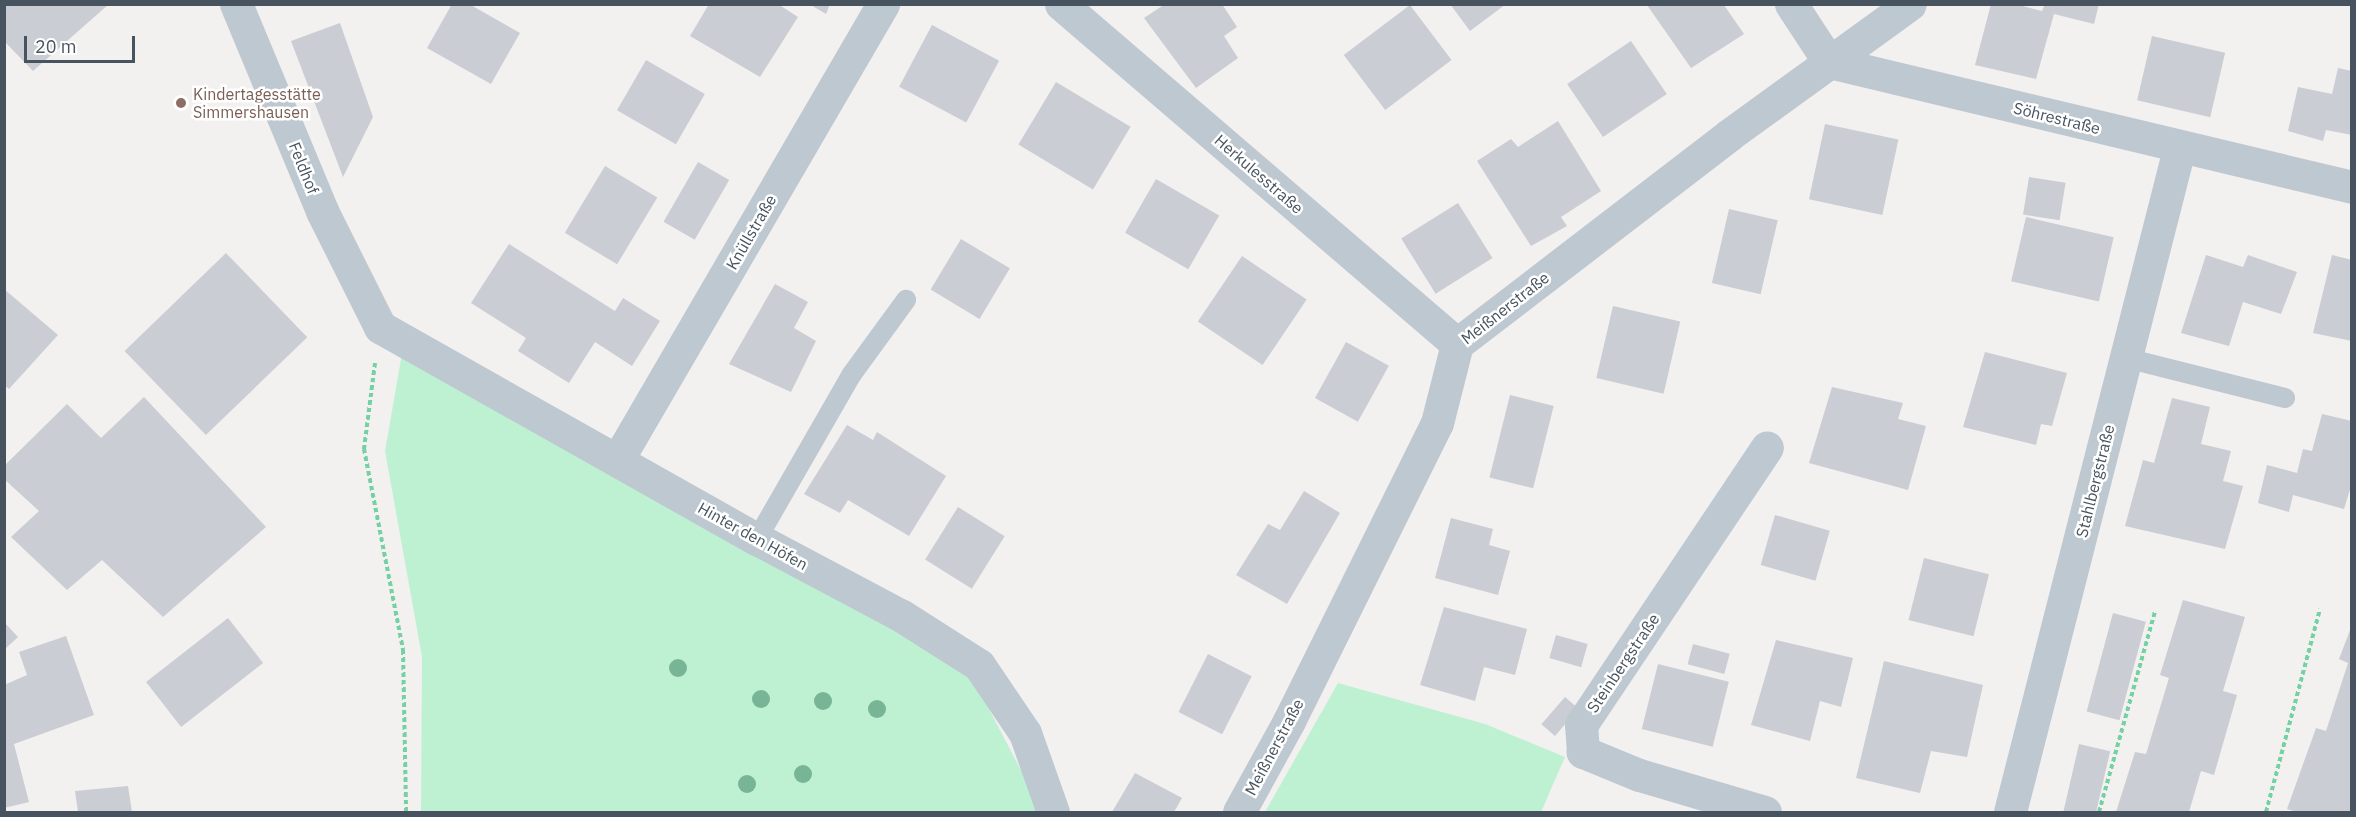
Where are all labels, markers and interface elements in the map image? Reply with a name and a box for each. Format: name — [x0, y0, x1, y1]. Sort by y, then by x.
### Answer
scale bar — [27, 24, 138, 62]
text: 20 m — [35, 35, 77, 58]
place label: Kindertagesstätte Simmershausen — [193, 84, 321, 122]
marker: Kindertagesstätte Simmershausen — [174, 96, 188, 110]
street label: Söhrestraße — [2012, 98, 2102, 138]
street label: Herkulesstraße — [1211, 130, 1307, 218]
street label: Feldhof — [285, 139, 323, 197]
street label: Knüllstraße — [722, 191, 780, 273]
street label: Meißnerstraße — [1457, 268, 1553, 348]
street label: Stahlbergstraße — [2072, 423, 2118, 539]
street label: Hinter den Höfen — [695, 498, 811, 574]
street label: Steinbergstraße — [1583, 610, 1663, 716]
street label: Meißnerstraße — [1241, 696, 1307, 798]

